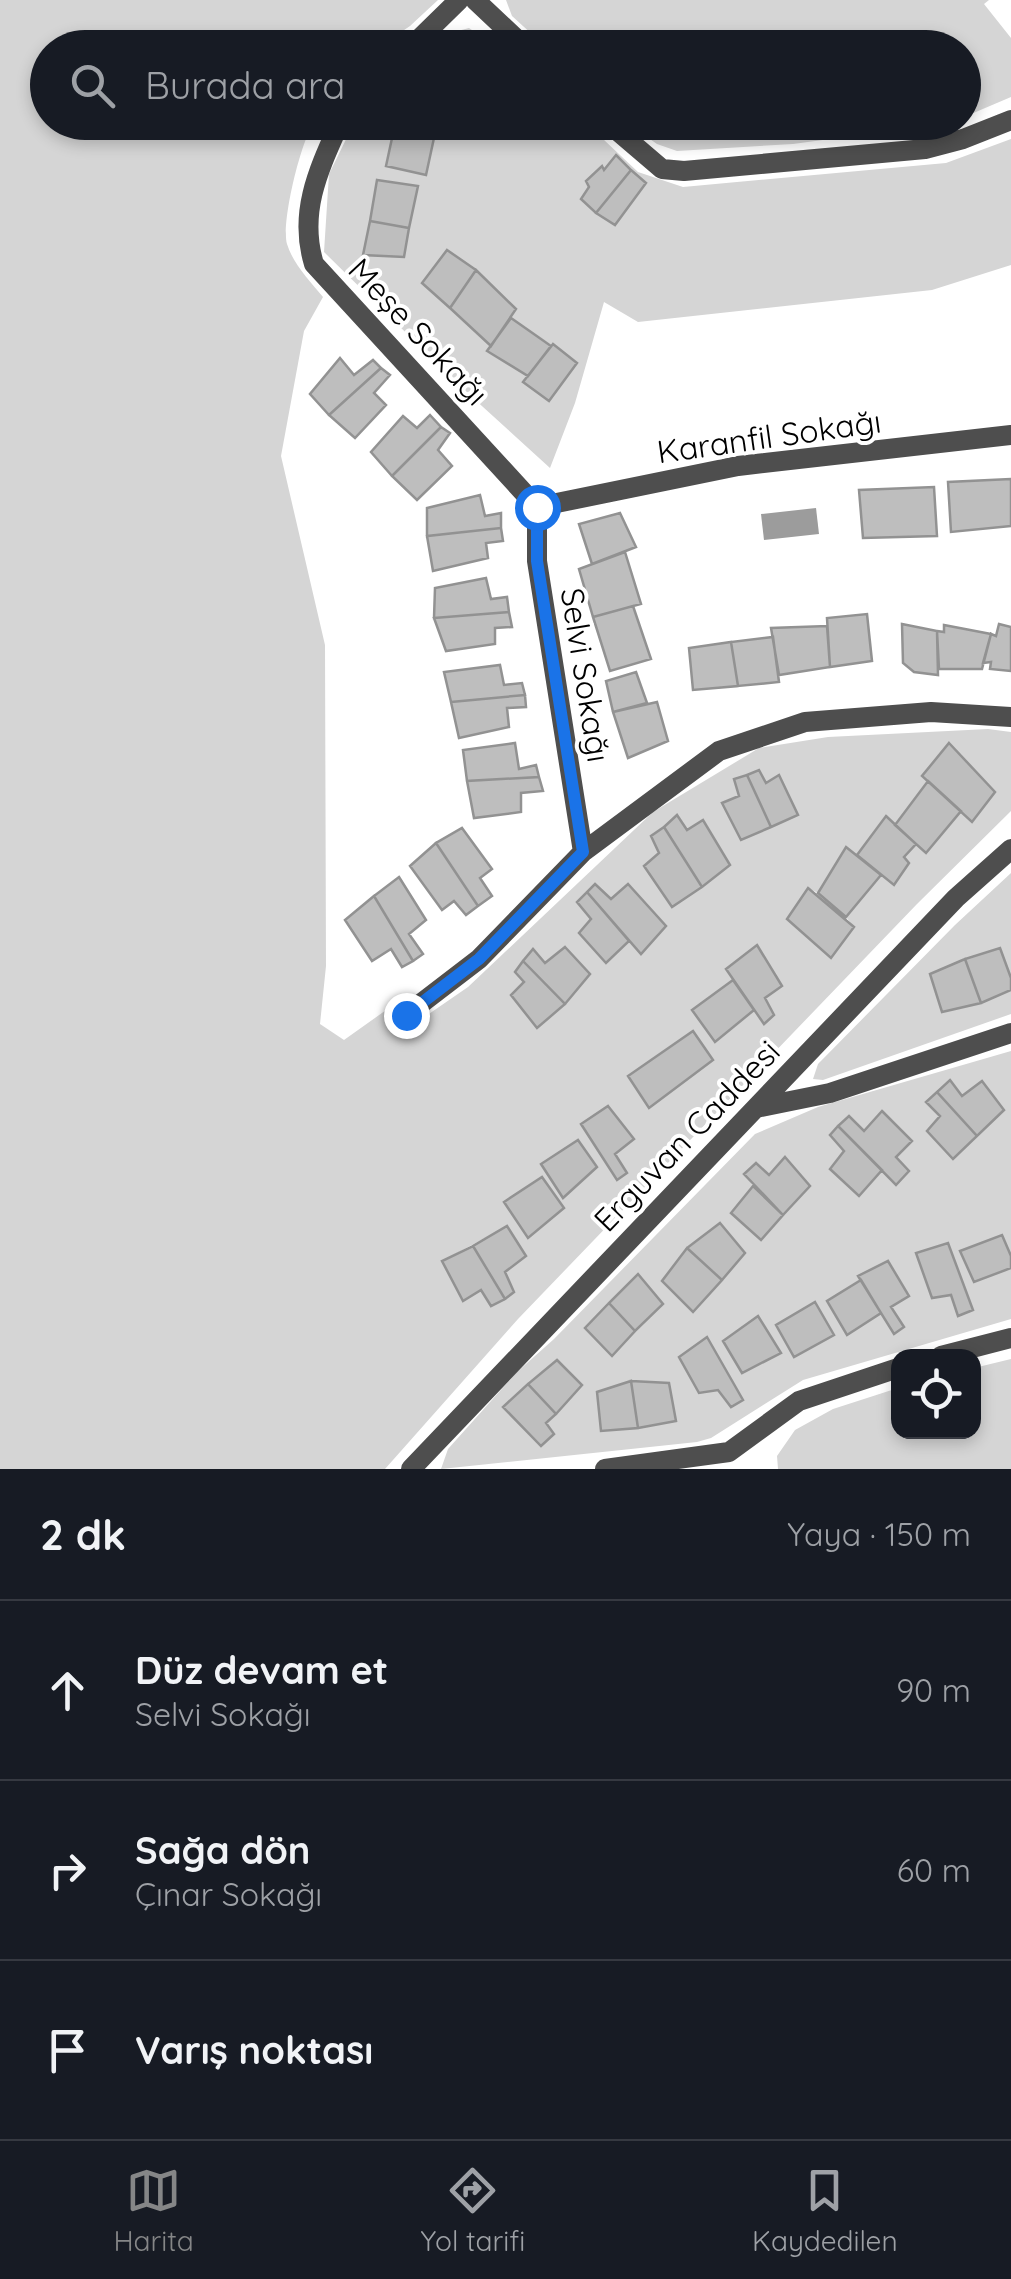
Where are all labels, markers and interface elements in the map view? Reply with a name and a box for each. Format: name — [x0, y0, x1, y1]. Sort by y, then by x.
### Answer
search box — [30, 30, 981, 140]
icon: search — [65, 58, 120, 113]
text: Burada ara — [145, 61, 345, 109]
street label: Meşe Sokağı — [340, 249, 497, 413]
street label: Karanfil Sokağı — [654, 400, 883, 472]
route start — [515, 485, 561, 531]
street label: Selvi Sokağı — [552, 585, 619, 765]
route end — [384, 993, 430, 1039]
street label: Erguvan Caddesi — [585, 1031, 788, 1239]
map controls — [891, 1349, 981, 1439]
button: locate — [891, 1349, 981, 1439]
text: 2 dk — [40, 1508, 126, 1561]
text: Yaya · 150 m — [787, 1514, 971, 1554]
text: Düz devam et — [135, 1646, 388, 1694]
icon: ahead — [40, 1663, 95, 1718]
text: 90 m — [896, 1670, 971, 1710]
text: Selvi Sokağı — [135, 1694, 311, 1734]
text: Sağa dön — [135, 1826, 311, 1874]
icon: right — [40, 1843, 95, 1898]
text: 60 m — [897, 1850, 971, 1890]
text: Çınar Sokağı — [135, 1874, 322, 1914]
icon: arrive — [40, 2023, 95, 2078]
text: Varış noktası — [135, 2026, 373, 2074]
tab: Harita — [113, 2163, 194, 2258]
tab: Yol tarifi — [421, 2163, 525, 2258]
tab: Kaydedilen — [752, 2163, 898, 2258]

